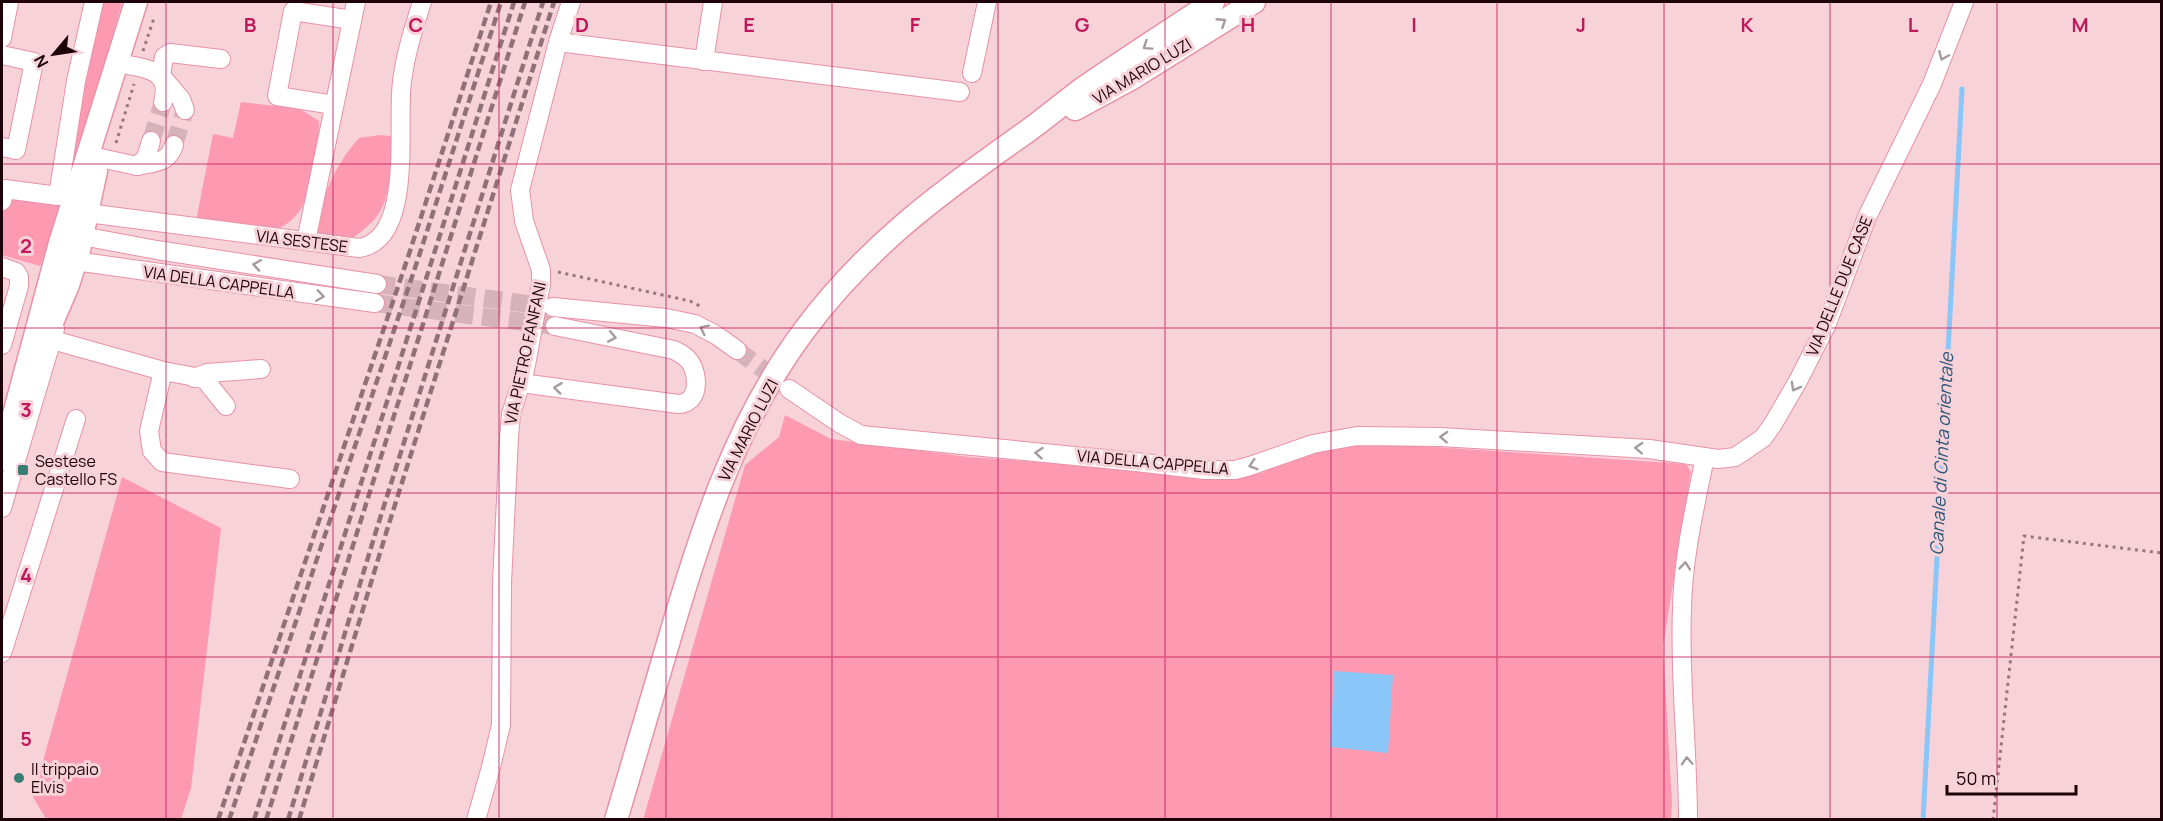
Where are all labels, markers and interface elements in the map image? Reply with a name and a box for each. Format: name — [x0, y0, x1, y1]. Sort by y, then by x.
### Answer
text: B — [244, 11, 257, 38]
text: C — [409, 11, 423, 38]
text: D — [575, 11, 589, 38]
text: E — [743, 11, 755, 38]
text: F — [910, 11, 921, 38]
text: G — [1075, 11, 1090, 38]
text: H — [1241, 11, 1255, 38]
text: I — [1411, 11, 1417, 38]
text: J — [1576, 11, 1586, 38]
text: K — [1741, 11, 1754, 38]
text: L — [1908, 11, 1919, 38]
text: M — [2071, 11, 2089, 38]
one-way arrow — [1216, 18, 1226, 30]
north arrow — [24, 24, 84, 84]
street label: VIA MARIO LUZI — [1088, 33, 1196, 109]
one-way arrow — [1143, 39, 1154, 50]
one-way arrow — [1938, 50, 1950, 61]
text: N — [28, 51, 53, 72]
street label: VIA DELLE DUE CASE — [1801, 213, 1877, 359]
street label: VIA SESTESE — [255, 224, 349, 258]
text: 2 — [20, 232, 32, 259]
street label: VIA DELLA CAPPELLA — [142, 260, 296, 304]
one-way arrow — [252, 260, 262, 272]
street label: VIA PIETRO FANFANI — [499, 280, 551, 426]
one-way arrow — [315, 289, 325, 301]
one-way arrow — [699, 324, 710, 336]
one-way arrow — [607, 330, 617, 343]
water label: Canale di Cinta orientale — [1924, 350, 1958, 556]
street label: VIA MARIO LUZI — [713, 375, 783, 485]
one-way arrow — [1791, 381, 1802, 391]
one-way arrow — [553, 382, 563, 395]
text: 3 — [20, 396, 32, 423]
one-way arrow — [1439, 431, 1448, 444]
one-way arrow — [1634, 442, 1643, 455]
street label: VIA DELLA CAPPELLA — [1076, 444, 1230, 480]
one-way arrow — [1035, 447, 1044, 460]
place label: Sestese Castello FS — [35, 450, 117, 490]
one-way arrow — [1249, 458, 1259, 470]
marker: Sestese Castello FS — [16, 463, 30, 477]
text: 4 — [20, 561, 32, 588]
one-way arrow — [1678, 562, 1691, 571]
text: 5 — [20, 725, 32, 752]
one-way arrow — [1680, 757, 1693, 766]
place label: Il trippaio Elvis — [31, 758, 99, 798]
scale bar — [1947, 758, 2076, 796]
text: 50 m — [1956, 766, 1996, 790]
marker: Il trippaio Elvis — [12, 771, 26, 785]

